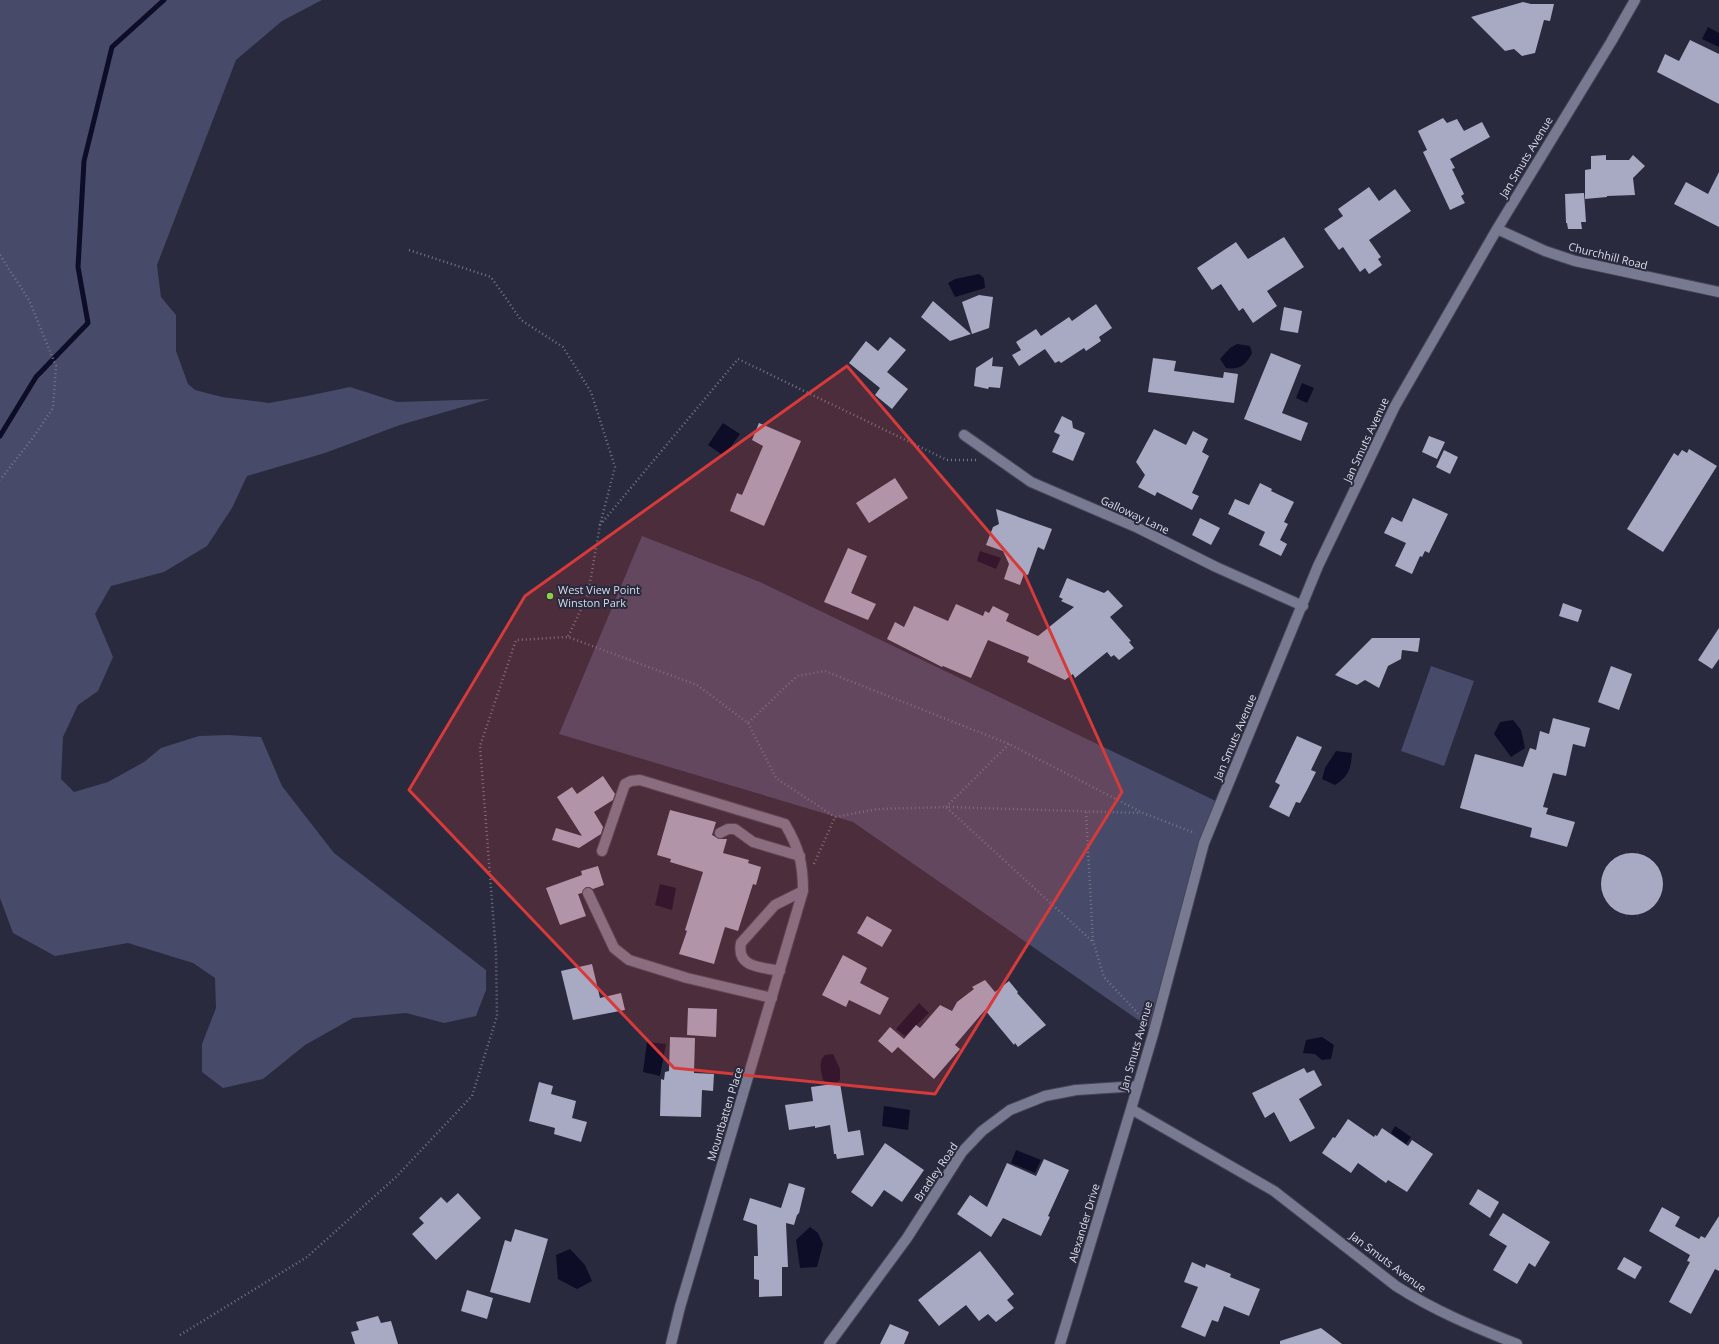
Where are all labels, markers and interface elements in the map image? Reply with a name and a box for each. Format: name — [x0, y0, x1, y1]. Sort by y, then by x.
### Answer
street label: Jan Smuts Avenue — [1495, 113, 1556, 201]
street label: Churchhill Road — [1567, 238, 1649, 273]
street label: Jan Smuts Avenue — [1339, 395, 1392, 486]
street label: Galloway Lane — [1098, 492, 1172, 537]
place label: West View Point Winston Park — [558, 582, 640, 610]
marker: West View Point Winston Park — [545, 591, 555, 601]
street label: Jan Smuts Avenue — [1209, 692, 1259, 783]
street label: Jan Smuts Avenue — [1115, 1000, 1155, 1093]
street label: Mountbatten Place — [703, 1065, 746, 1163]
street label: Bradley Road — [910, 1139, 961, 1204]
street label: Alexander Drive — [1064, 1182, 1103, 1264]
street label: Jan Smuts Avenue — [1346, 1227, 1430, 1295]

